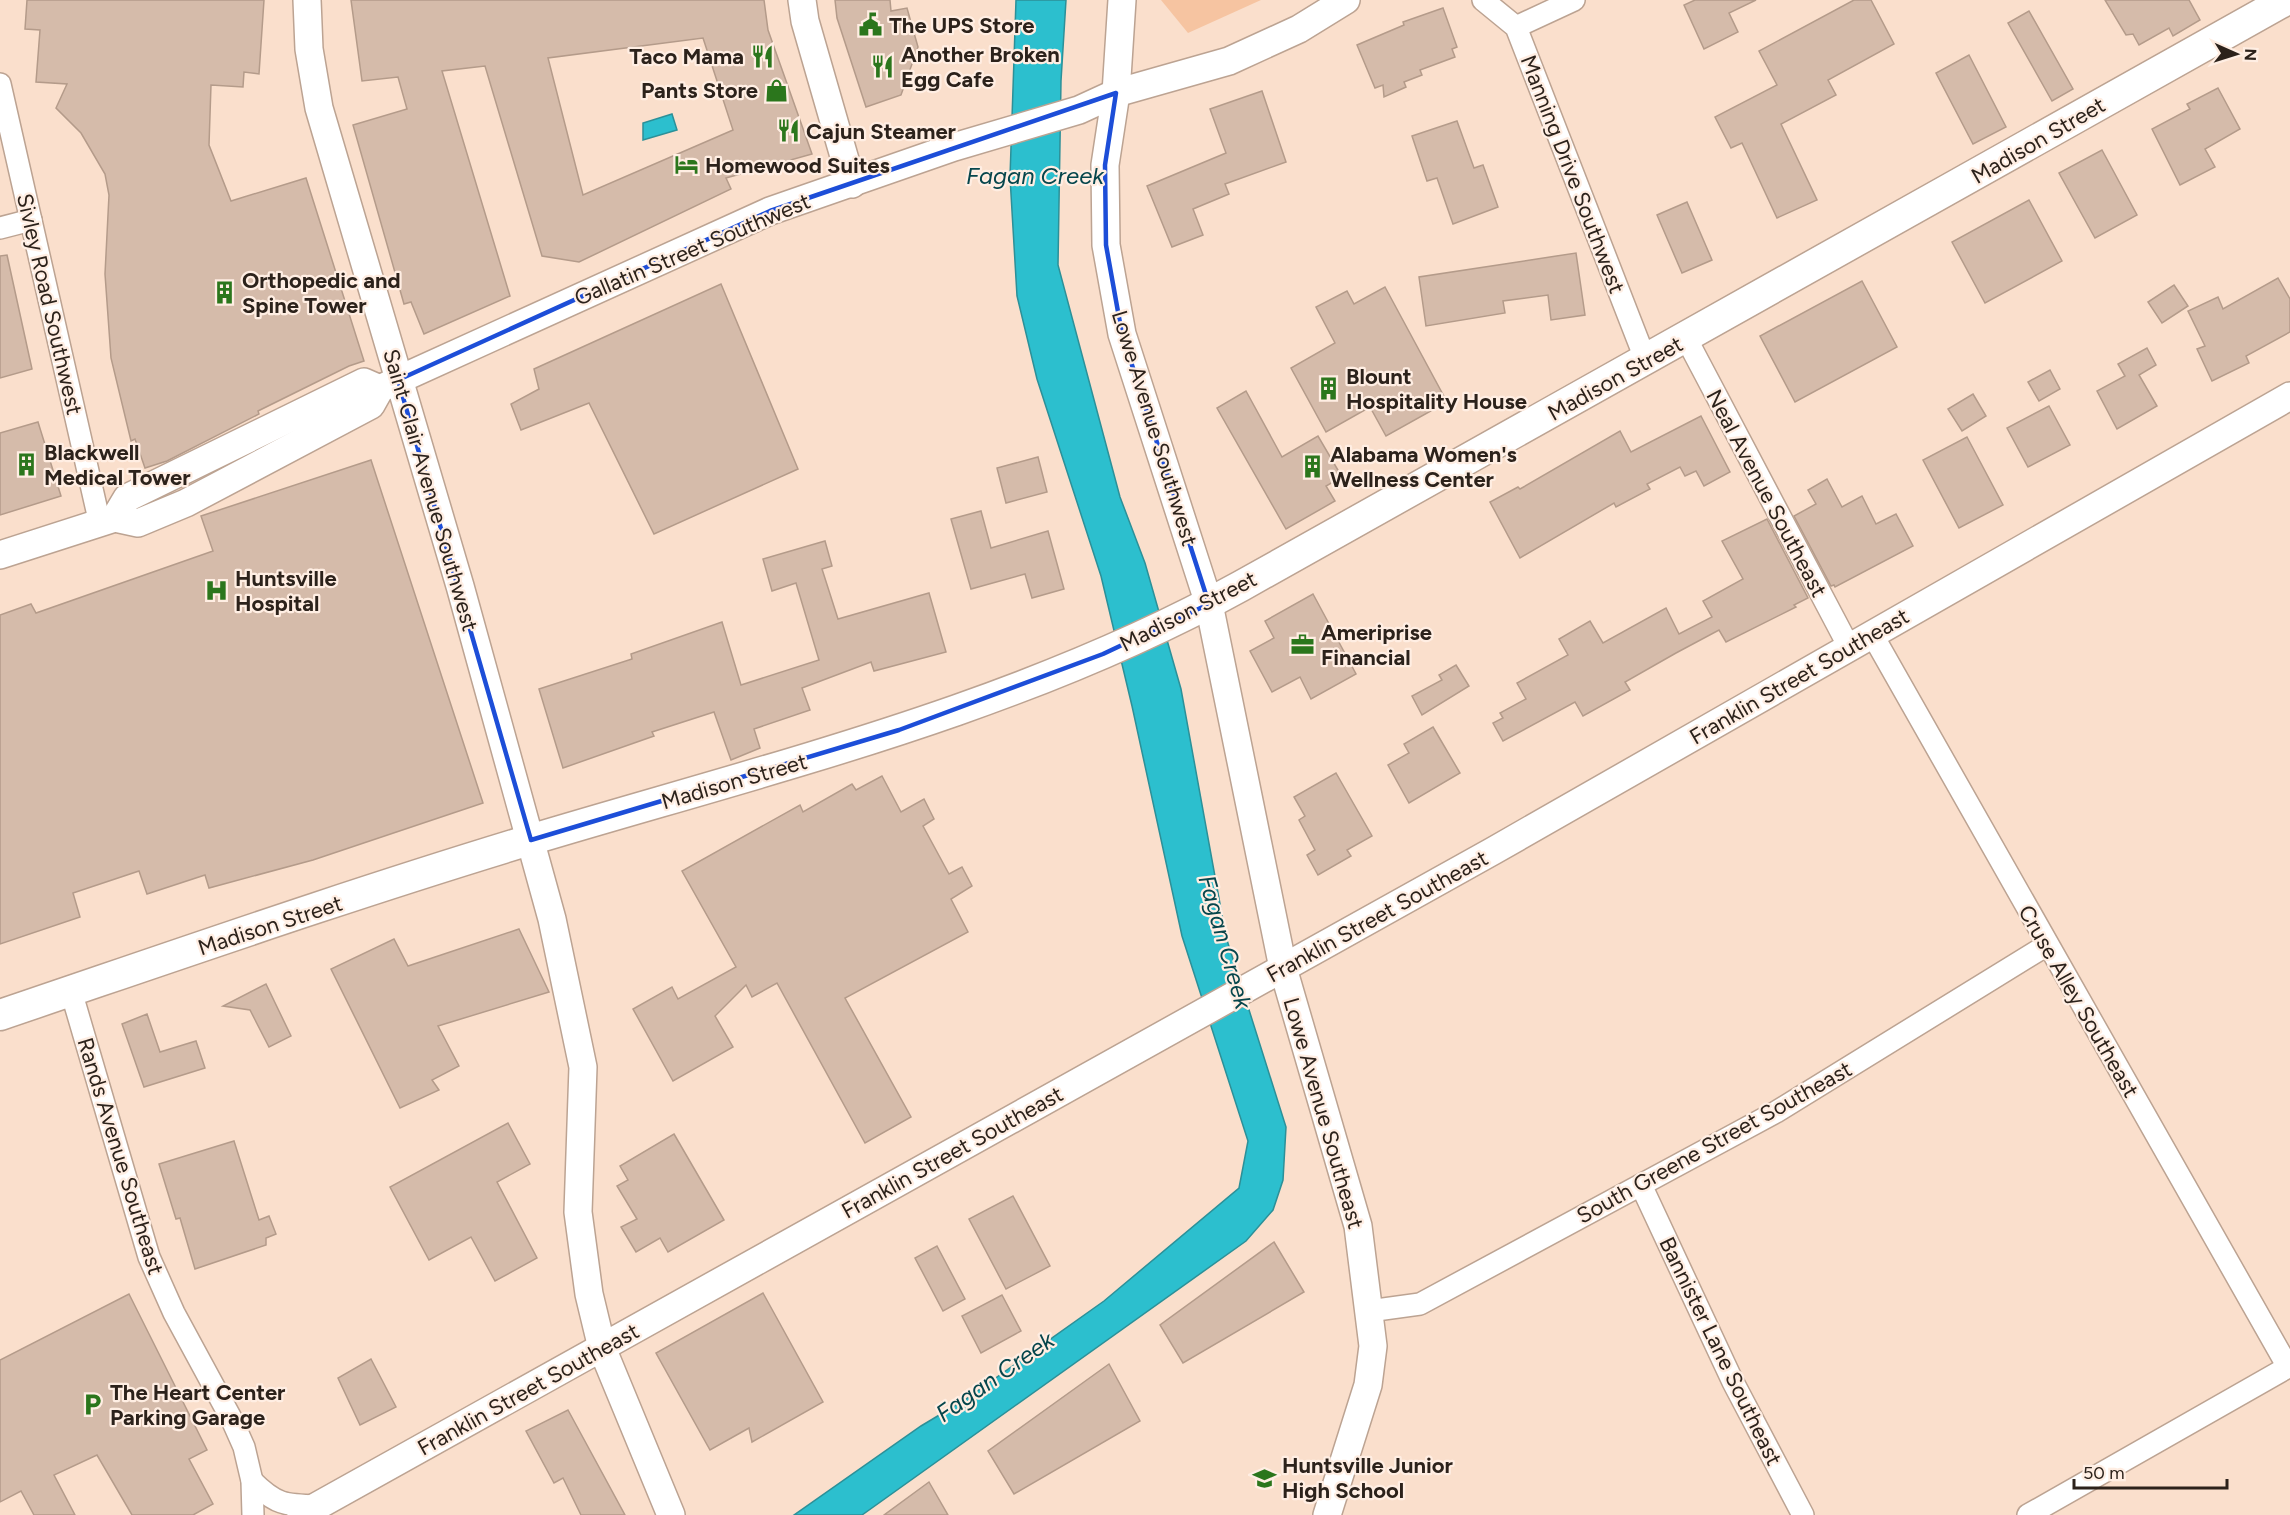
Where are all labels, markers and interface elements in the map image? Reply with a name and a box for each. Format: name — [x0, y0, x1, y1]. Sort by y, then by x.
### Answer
public building icon: The UPS Store — [858, 12, 884, 38]
place label: The UPS Store — [889, 12, 1034, 39]
north arrow — [2206, 24, 2266, 84]
place label: Another Broken Egg Cafe — [901, 41, 1060, 93]
place label: Taco Mama — [629, 43, 744, 70]
restaurant icon: Taco Mama — [749, 43, 775, 69]
text: N — [2241, 48, 2260, 61]
street label: Manning Drive Southwest — [1515, 51, 1630, 297]
restaurant icon: Another Broken Egg Cafe — [870, 54, 896, 80]
place label: Pants Store — [641, 77, 758, 104]
shop icon: Pants Store — [763, 77, 789, 103]
street label: Madison Street — [1966, 91, 2110, 190]
restaurant icon: Cajun Steamer — [775, 118, 801, 144]
place label: Cajun Steamer — [806, 118, 957, 145]
hotel icon: Homewood Suites — [674, 152, 700, 178]
place label: Homewood Suites — [705, 152, 890, 179]
water label: Fagan Creek — [966, 161, 1105, 190]
street label: Gallatin Street Southwest — [570, 187, 814, 311]
street label: Sivley Road Southwest — [11, 191, 88, 417]
place label: Orthopedic and Spine Tower — [242, 267, 401, 319]
building icon: Orthopedic and Spine Tower — [211, 280, 237, 306]
street label: Lowe Avenue Southwest — [1106, 307, 1203, 549]
street label: Madison Street — [1543, 330, 1687, 427]
street label: Saint Clair Avenue Southwest — [377, 346, 484, 634]
place label: Blount Hospitality House — [1346, 363, 1527, 415]
building icon: Blount Hospitality House — [1315, 376, 1341, 402]
street label: Neal Avenue Southeast — [1700, 385, 1833, 602]
place label: Blackwell Medical Tower — [44, 439, 191, 491]
place label: Alabama Women's Wellness Center — [1330, 441, 1517, 493]
building icon: Blackwell Medical Tower — [13, 452, 39, 478]
building icon: Alabama Women's Wellness Center — [1299, 454, 1325, 480]
place label: Huntsville Hospital — [235, 565, 337, 617]
street label: Madison Street — [1115, 565, 1261, 658]
hospital icon: Huntsville Hospital — [204, 578, 230, 604]
street label: Franklin Street Southeast — [1685, 603, 1914, 750]
place label: Ameriprise Financial — [1321, 619, 1432, 671]
office icon: Ameriprise Financial — [1290, 632, 1316, 658]
street label: Madison Street — [658, 748, 810, 815]
street label: Franklin Street Southeast — [1262, 844, 1493, 989]
water label: Fagan Creek — [1193, 872, 1259, 1013]
street label: Madison Street — [195, 889, 346, 962]
street label: Cruse Alley Southeast — [2012, 900, 2145, 1102]
street label: Lowe Avenue Southeast — [1278, 994, 1369, 1232]
street label: Rands Avenue Southeast — [72, 1034, 169, 1278]
street label: South Greene Street Southeast — [1572, 1055, 1857, 1230]
street label: Franklin Street Southeast — [837, 1080, 1068, 1225]
street label: Bannister Lane Southeast — [1653, 1232, 1788, 1470]
street label: Franklin Street Southeast — [413, 1317, 644, 1462]
water label: Fagan Creek — [930, 1324, 1061, 1428]
place label: The Heart Center Parking Garage — [110, 1379, 286, 1431]
parking icon: The Heart Center Parking Garage — [79, 1392, 105, 1418]
place label: Huntsville Junior High School — [1282, 1452, 1454, 1504]
scale bar — [2074, 1452, 2227, 1490]
text: 50 m — [2083, 1462, 2125, 1484]
school or university icon: Huntsville Junior High School — [1251, 1465, 1277, 1491]

